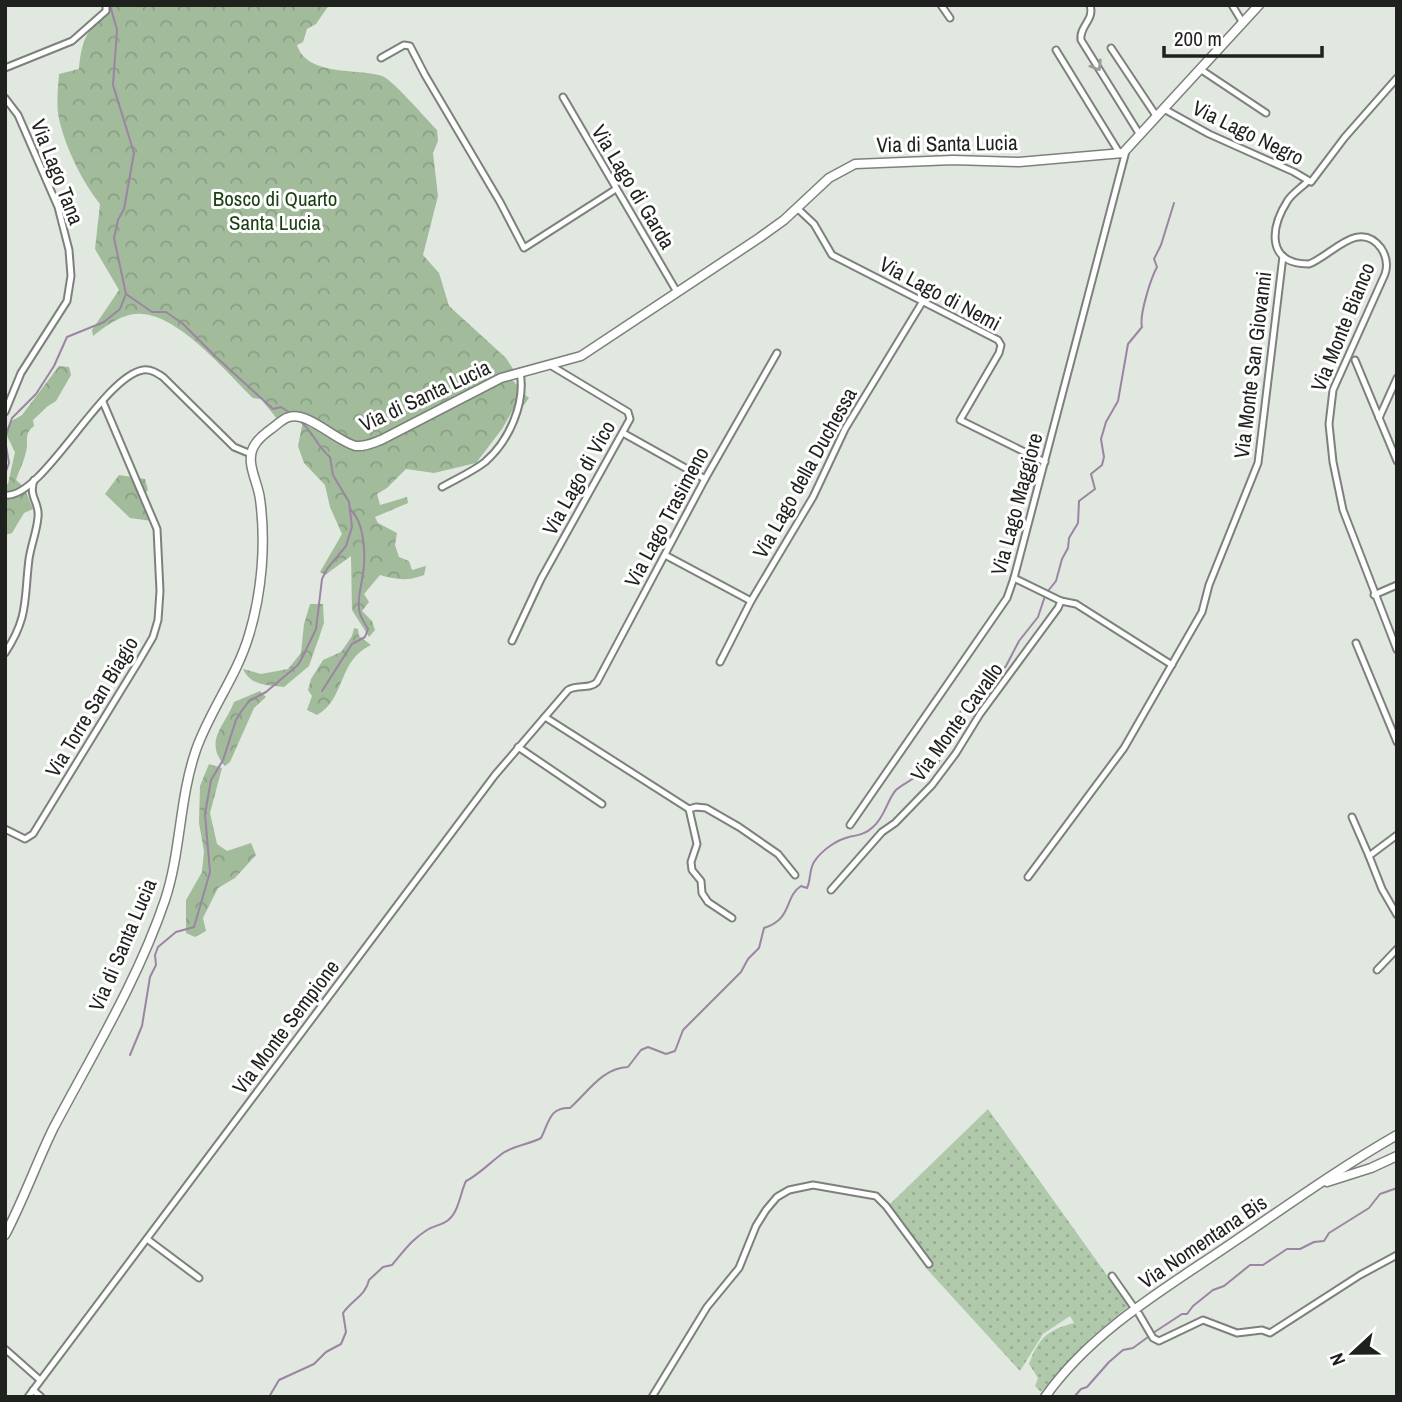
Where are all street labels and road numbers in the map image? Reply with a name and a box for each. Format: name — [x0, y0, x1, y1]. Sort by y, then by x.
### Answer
street label: Via Lago Negro — [1188, 93, 1309, 172]
street label: Via Lago Tana — [24, 115, 91, 229]
street label: Via Lago di Garda — [585, 119, 682, 255]
street label: Via di Santa Lucia — [876, 128, 1018, 159]
street label: Via Lago di Nemi — [874, 249, 1006, 338]
street label: Via Monte Bianco — [1304, 258, 1382, 396]
street label: Via Monte San Giovanni — [1227, 270, 1278, 460]
street label: Via di Santa Lucia — [355, 352, 495, 439]
street label: Via Lago della Duchessa — [746, 382, 864, 563]
street label: Via Lago di Vico — [535, 415, 622, 540]
street label: Via Lago Maggiore — [984, 430, 1049, 578]
street label: Via Lago Trasimeno — [617, 442, 716, 592]
street label: Via Torre San Biagio — [38, 631, 145, 782]
street label: Via Monte Cavallo — [904, 656, 1010, 787]
street label: Via di Santa Lucia — [82, 874, 164, 1016]
street label: Via Monte Sempione — [225, 953, 346, 1100]
street label: Via Nomentana Bis — [1133, 1188, 1273, 1295]

